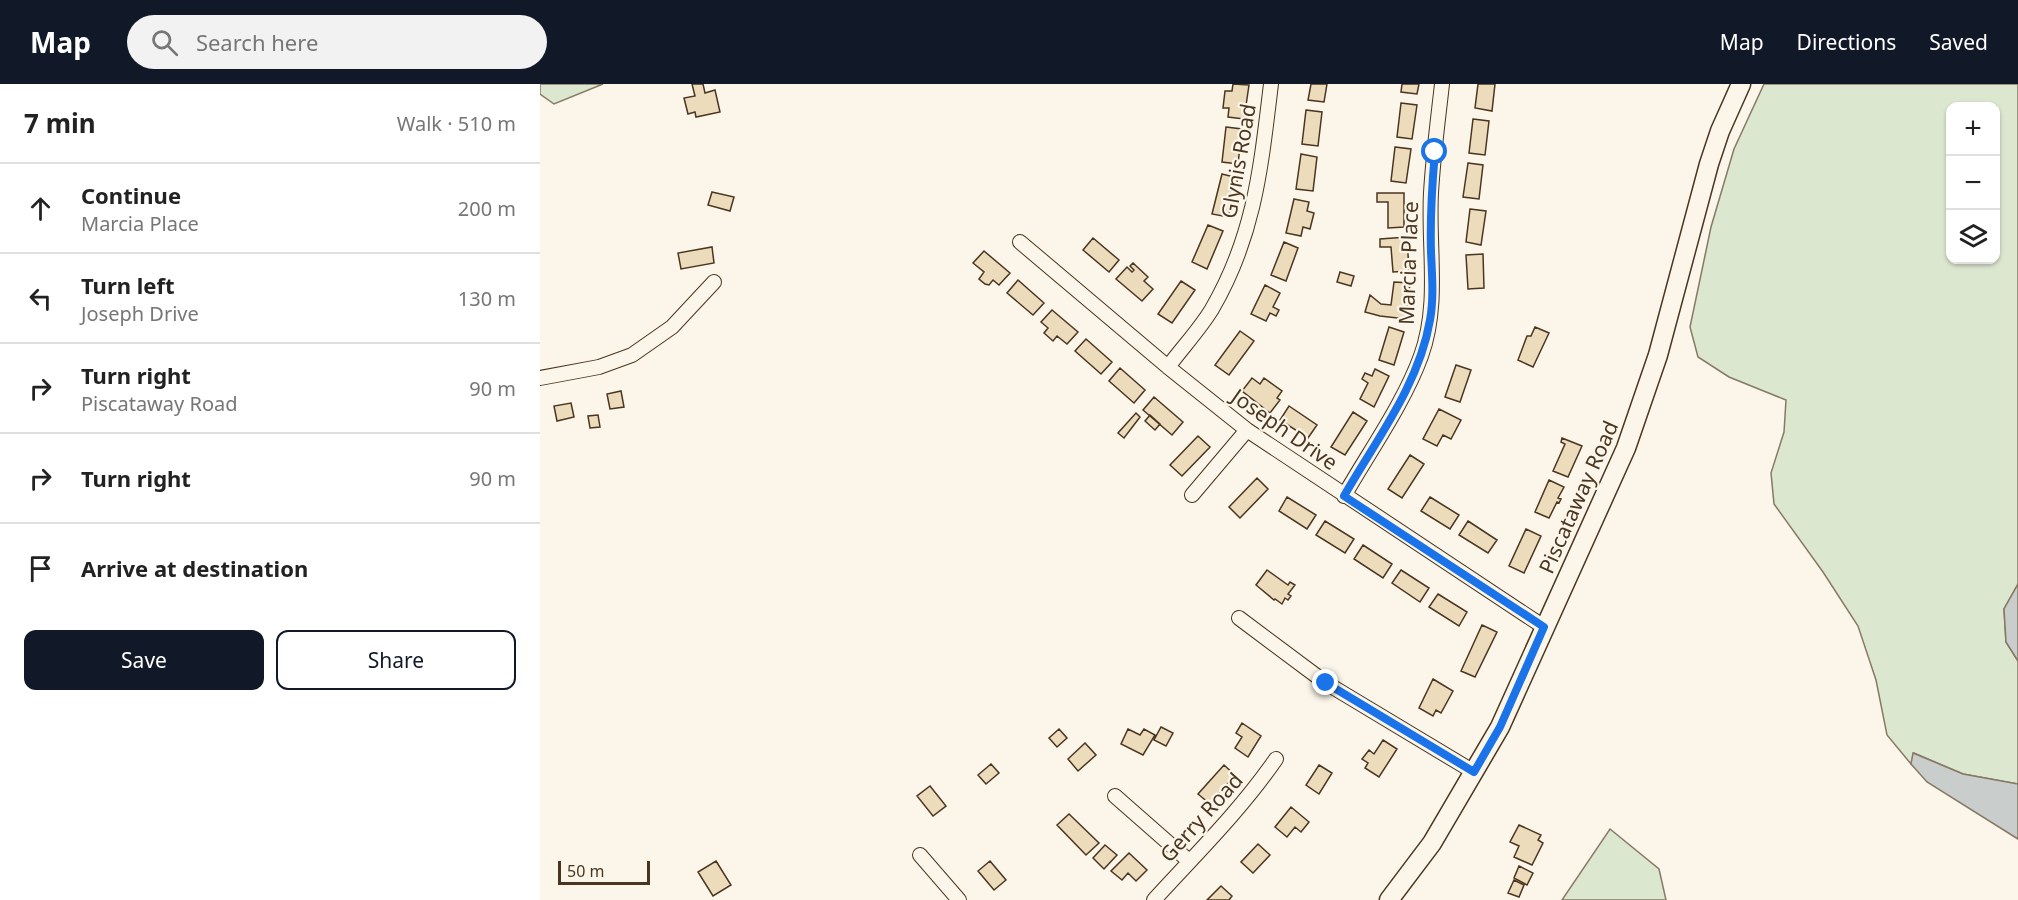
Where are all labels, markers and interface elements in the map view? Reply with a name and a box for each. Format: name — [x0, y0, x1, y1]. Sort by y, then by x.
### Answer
search box — [127, 15, 547, 69]
text: Map — [30, 23, 91, 61]
icon: search — [148, 26, 181, 59]
text: Search here — [196, 27, 318, 57]
text: Map — [1720, 28, 1764, 56]
text: Directions — [1797, 28, 1896, 56]
text: Saved — [1929, 28, 1988, 56]
street label: Glynis Road — [1214, 102, 1262, 220]
map controls — [1946, 102, 2000, 264]
button: + — [1946, 102, 2000, 156]
text: 7 min — [24, 105, 96, 141]
text: Walk · 510 m — [397, 110, 516, 137]
route start — [1421, 138, 1447, 164]
button: − — [1946, 156, 2000, 210]
text: Continue — [81, 180, 181, 210]
icon: ahead — [24, 192, 57, 225]
text: 200 m — [458, 195, 516, 222]
street label: Marcia Place — [1392, 201, 1424, 325]
text: Marcia Place — [81, 210, 199, 237]
button: layers — [1946, 210, 2000, 264]
text: Turn left — [81, 270, 175, 300]
icon: left — [24, 282, 57, 315]
text: 130 m — [458, 285, 516, 312]
text: Joseph Drive — [81, 300, 199, 327]
text: Turn right — [81, 360, 191, 390]
icon: right — [24, 372, 57, 405]
text: 90 m — [469, 375, 516, 402]
street label: Joseph Drive — [1225, 381, 1344, 476]
text: Piscataway Road — [81, 390, 238, 417]
street label: Piscataway Road — [1532, 416, 1624, 578]
icon: right — [24, 462, 57, 495]
text: Turn right — [81, 463, 191, 493]
text: 90 m — [469, 465, 516, 492]
icon: arrive — [24, 552, 57, 585]
text: Arrive at destination — [81, 553, 308, 583]
button: Save — [24, 630, 264, 690]
button: Share — [276, 630, 516, 690]
route end — [1312, 669, 1338, 695]
street label: Gerry Road — [1153, 766, 1249, 868]
scale bar — [558, 858, 650, 886]
text: 50 m — [567, 860, 604, 882]

